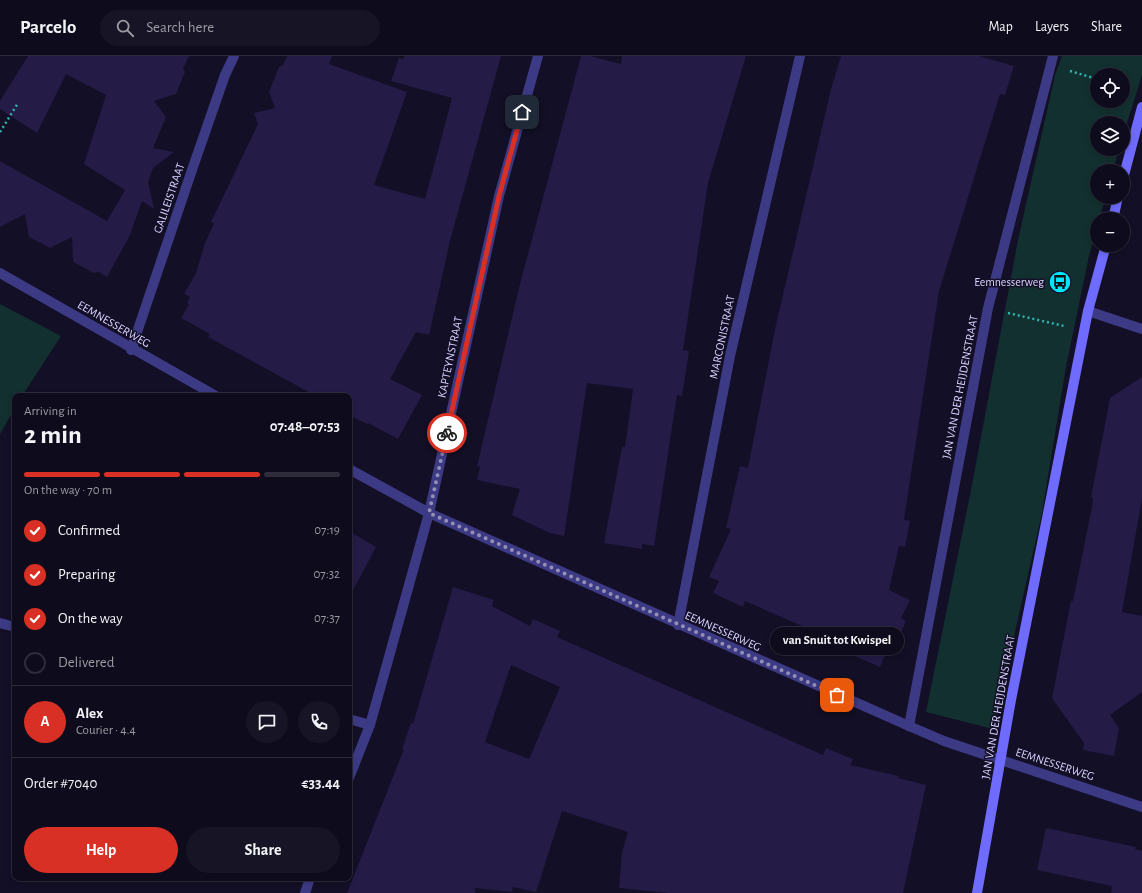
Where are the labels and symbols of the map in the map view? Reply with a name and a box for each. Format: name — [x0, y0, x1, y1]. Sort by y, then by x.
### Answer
pin — [505, 95, 539, 129]
street label: GALILEISTRAAT — [151, 161, 187, 235]
bus stop icon: Eemnesserweg — [1047, 269, 1073, 295]
place label: Eemnesserweg — [974, 276, 1044, 288]
street label: MARCONISTRAAT — [707, 294, 737, 380]
street label: EEMNESSERWEG — [75, 298, 153, 350]
street label: JAN VAN DER HEIJDENSTRAAT — [940, 314, 980, 460]
street label: KAPTEYNSTRAAT — [435, 315, 465, 399]
courier — [427, 413, 467, 453]
street label: EEMNESSERWEG — [683, 609, 763, 653]
callout: van Snuit tot Kwispel — [770, 627, 904, 655]
street label: JAN VAN DER HEIJDENSTRAAT — [979, 634, 1017, 780]
pin — [820, 678, 854, 712]
street label: EEMNESSERWEG — [1014, 746, 1096, 782]

